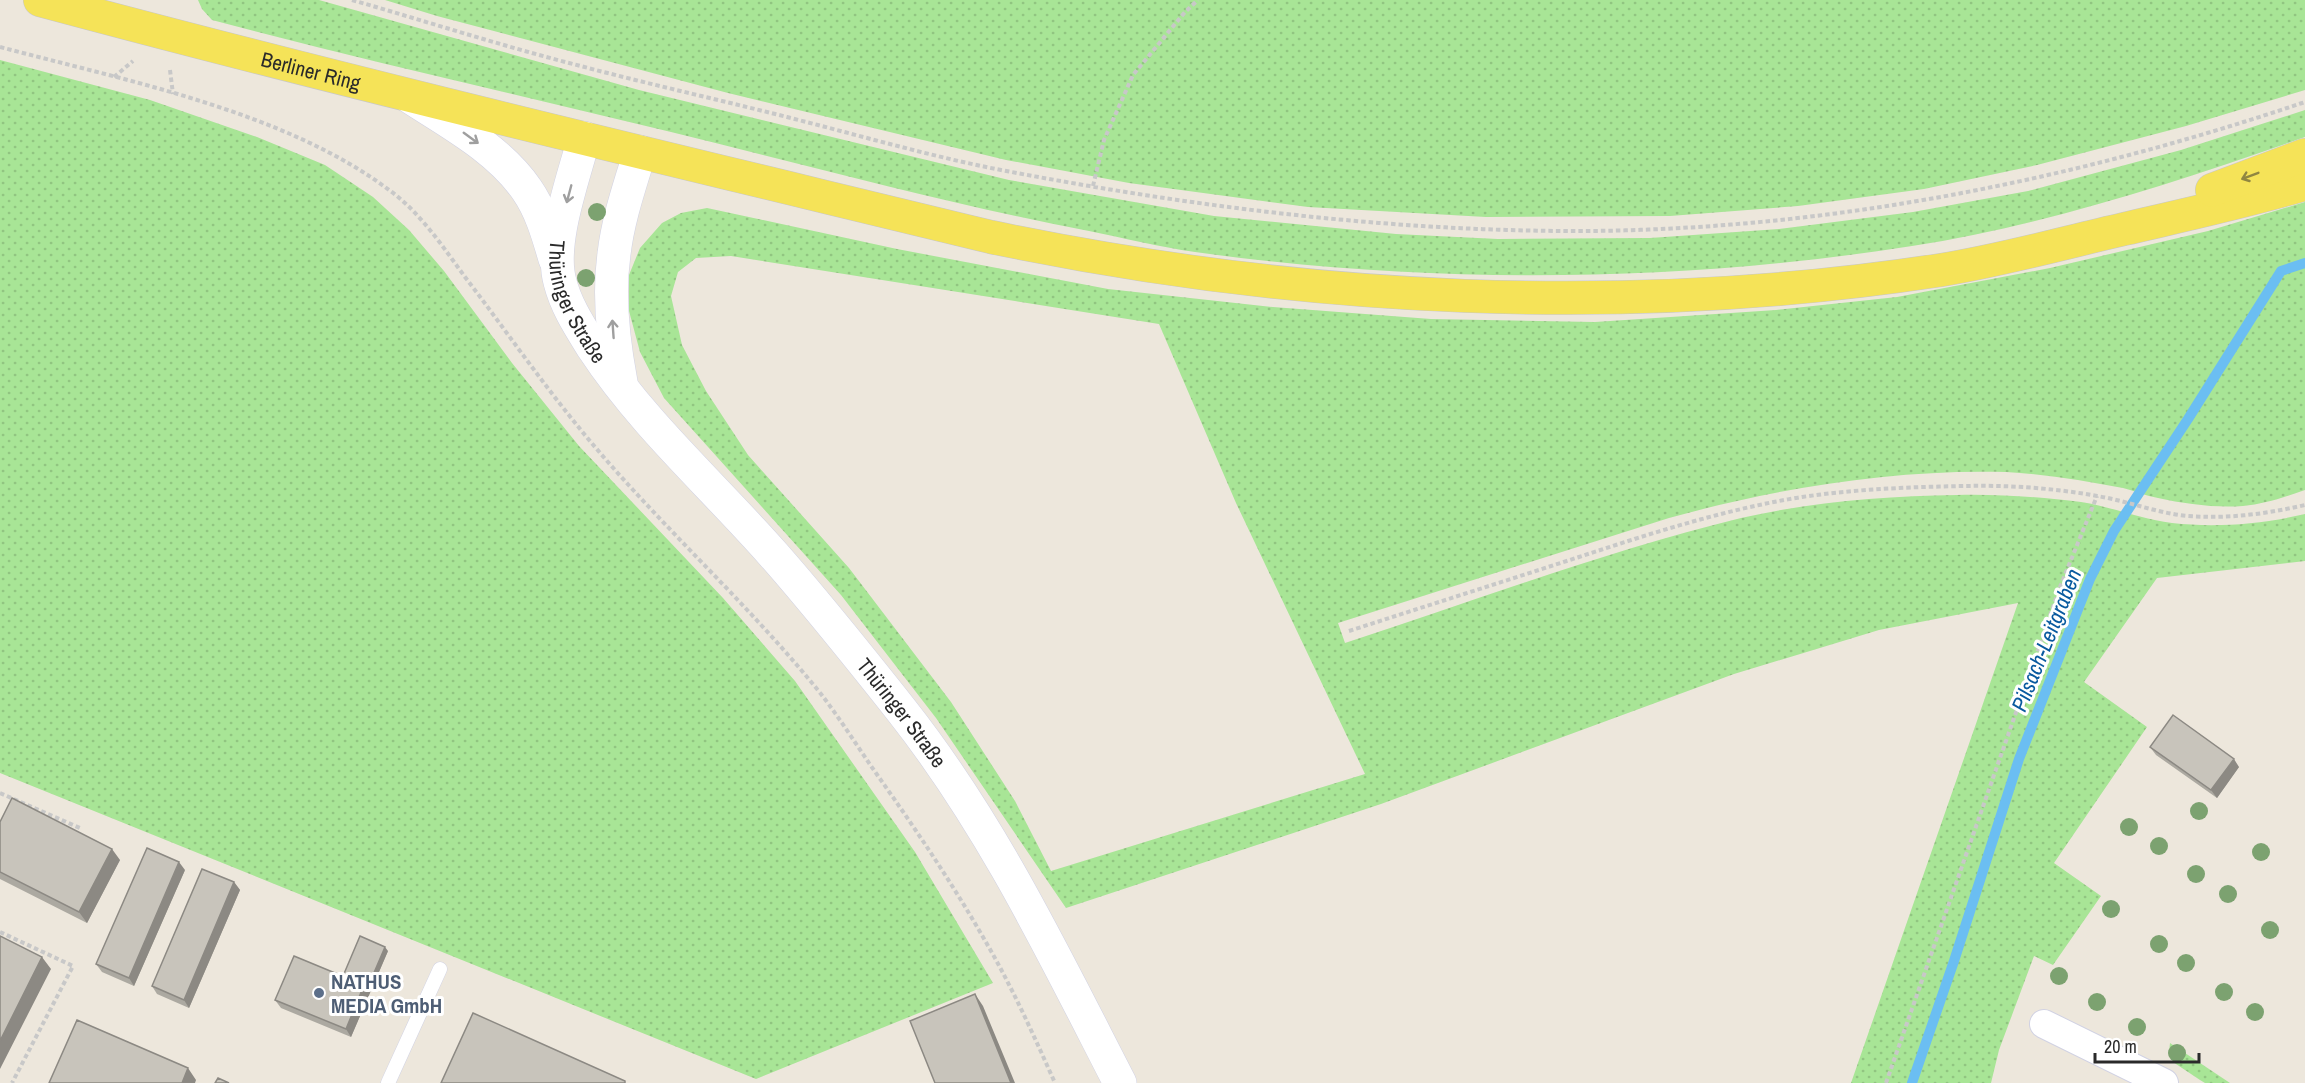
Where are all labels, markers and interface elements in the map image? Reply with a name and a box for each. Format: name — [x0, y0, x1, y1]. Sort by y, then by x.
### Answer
street label: Berliner Ring — [258, 44, 364, 97]
one-way arrow — [463, 132, 479, 144]
one-way arrow — [2241, 171, 2260, 182]
one-way arrow — [563, 184, 574, 203]
street label: Thüringer Straße — [543, 239, 613, 369]
one-way arrow — [607, 320, 618, 340]
water label: Pilsach-Leitgraben — [2004, 564, 2088, 716]
street label: Thüringer Straße — [851, 652, 954, 773]
place label: NATHUS MEDIA GmbH — [331, 967, 442, 1020]
marker: NATHUS MEDIA GmbH — [312, 986, 326, 1000]
scale bar — [2095, 1026, 2198, 1064]
text: 20 m — [2104, 1034, 2137, 1059]

